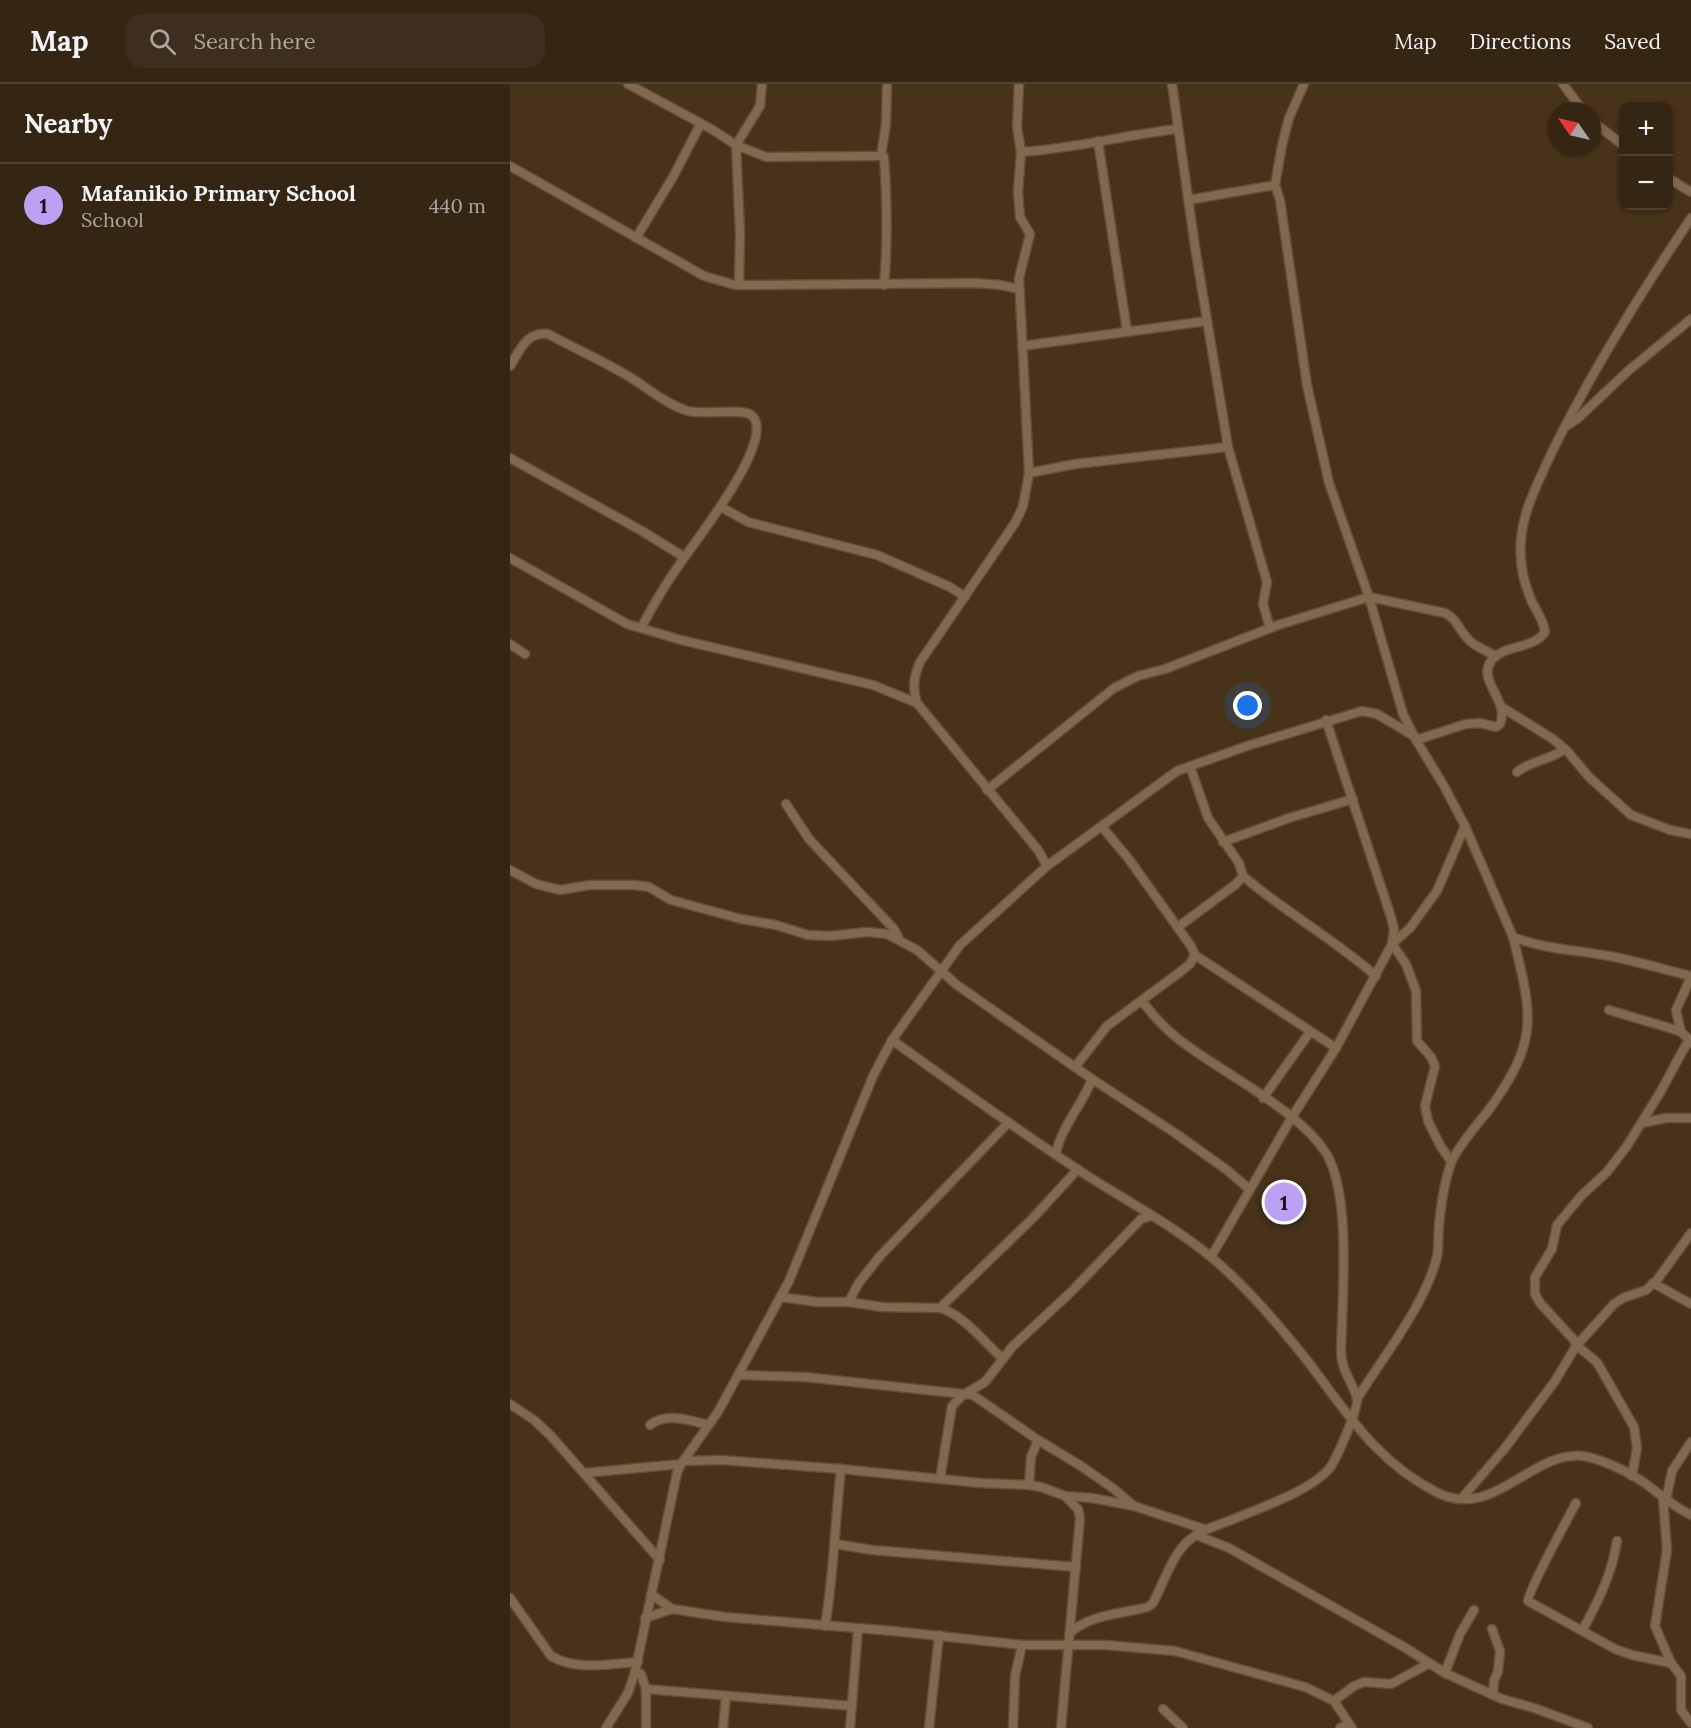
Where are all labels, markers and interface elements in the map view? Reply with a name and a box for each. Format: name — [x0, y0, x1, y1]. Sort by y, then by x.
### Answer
search box — [125, 14, 545, 68]
text: Map — [30, 23, 89, 59]
icon: search — [146, 25, 179, 58]
text: Search here — [194, 27, 316, 55]
text: Map — [1394, 28, 1437, 55]
text: Directions — [1470, 28, 1571, 55]
text: Saved — [1604, 28, 1661, 55]
north arrow — [1547, 102, 1601, 156]
map controls — [1619, 102, 1673, 210]
button: + — [1619, 102, 1673, 156]
text: Nearby — [24, 107, 112, 140]
button: − — [1619, 156, 1673, 210]
text: Mafanikio Primary School — [81, 179, 356, 207]
text: 1 — [39, 193, 48, 218]
text: 440 m — [429, 193, 486, 218]
text: School — [81, 207, 144, 232]
your location — [1233, 691, 1262, 720]
pin: 1 — [1264, 1180, 1304, 1224]

